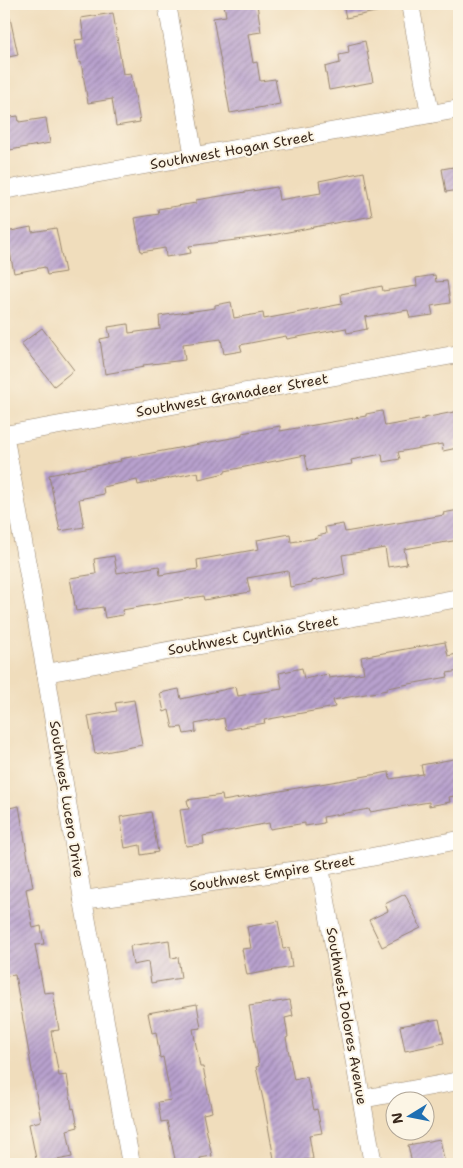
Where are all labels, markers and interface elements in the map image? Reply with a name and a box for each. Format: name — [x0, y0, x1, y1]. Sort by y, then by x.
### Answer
street label: Southwest Hogan Street — [149, 127, 315, 173]
street label: Southwest Granadeer Street — [135, 369, 329, 421]
street label: Southwest Cynthia Street — [166, 611, 340, 659]
street label: Southwest Lucero Drive — [46, 719, 88, 879]
street label: Southwest Empire Street — [188, 851, 356, 895]
street label: Southwest Dolores Avenue — [322, 926, 372, 1106]
north arrow — [386, 1090, 436, 1140]
text: N — [387, 1111, 407, 1125]

